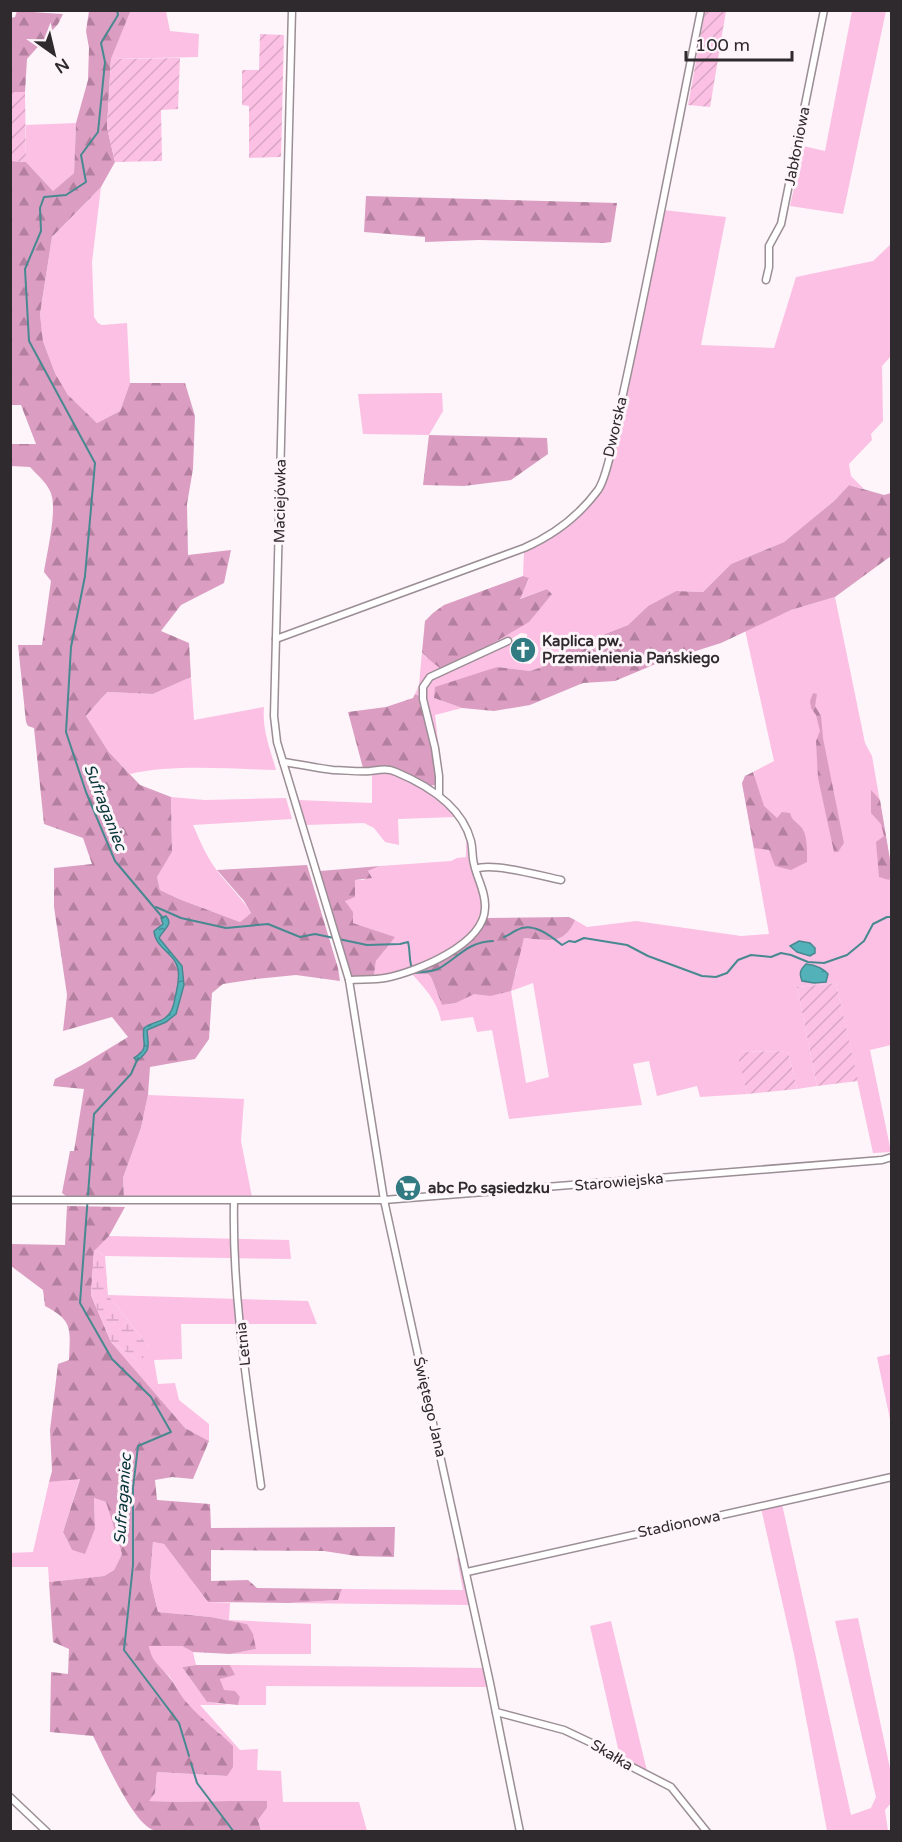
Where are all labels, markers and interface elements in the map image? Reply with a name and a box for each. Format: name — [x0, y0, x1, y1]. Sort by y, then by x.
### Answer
north arrow — [24, 24, 84, 84]
scale bar — [686, 24, 792, 62]
text: 100 m — [695, 34, 750, 56]
text: N — [51, 54, 73, 77]
street label: Jabłoniowa — [781, 105, 813, 187]
street label: Dworska — [599, 395, 631, 459]
street label: Maciejówka — [270, 459, 290, 543]
place label: Kaplica pw. Przemienienia Pańskiego — [542, 632, 720, 668]
church icon: Kaplica pw. Przemienienia Pańskiego — [508, 635, 538, 665]
water label: Sufraganiec — [79, 761, 131, 855]
street label: Starowiejska — [574, 1169, 664, 1195]
supermarket icon: abc Po sąsiedzku — [393, 1173, 423, 1203]
place label: abc Po sąsiedzku — [428, 1179, 550, 1197]
street label: Letnia — [232, 1321, 254, 1367]
street label: Świętego Jana — [410, 1355, 450, 1459]
water label: Sufraganiec — [110, 1451, 136, 1545]
street label: Stadionowa — [636, 1506, 722, 1542]
street label: Skałka — [588, 1735, 636, 1775]

